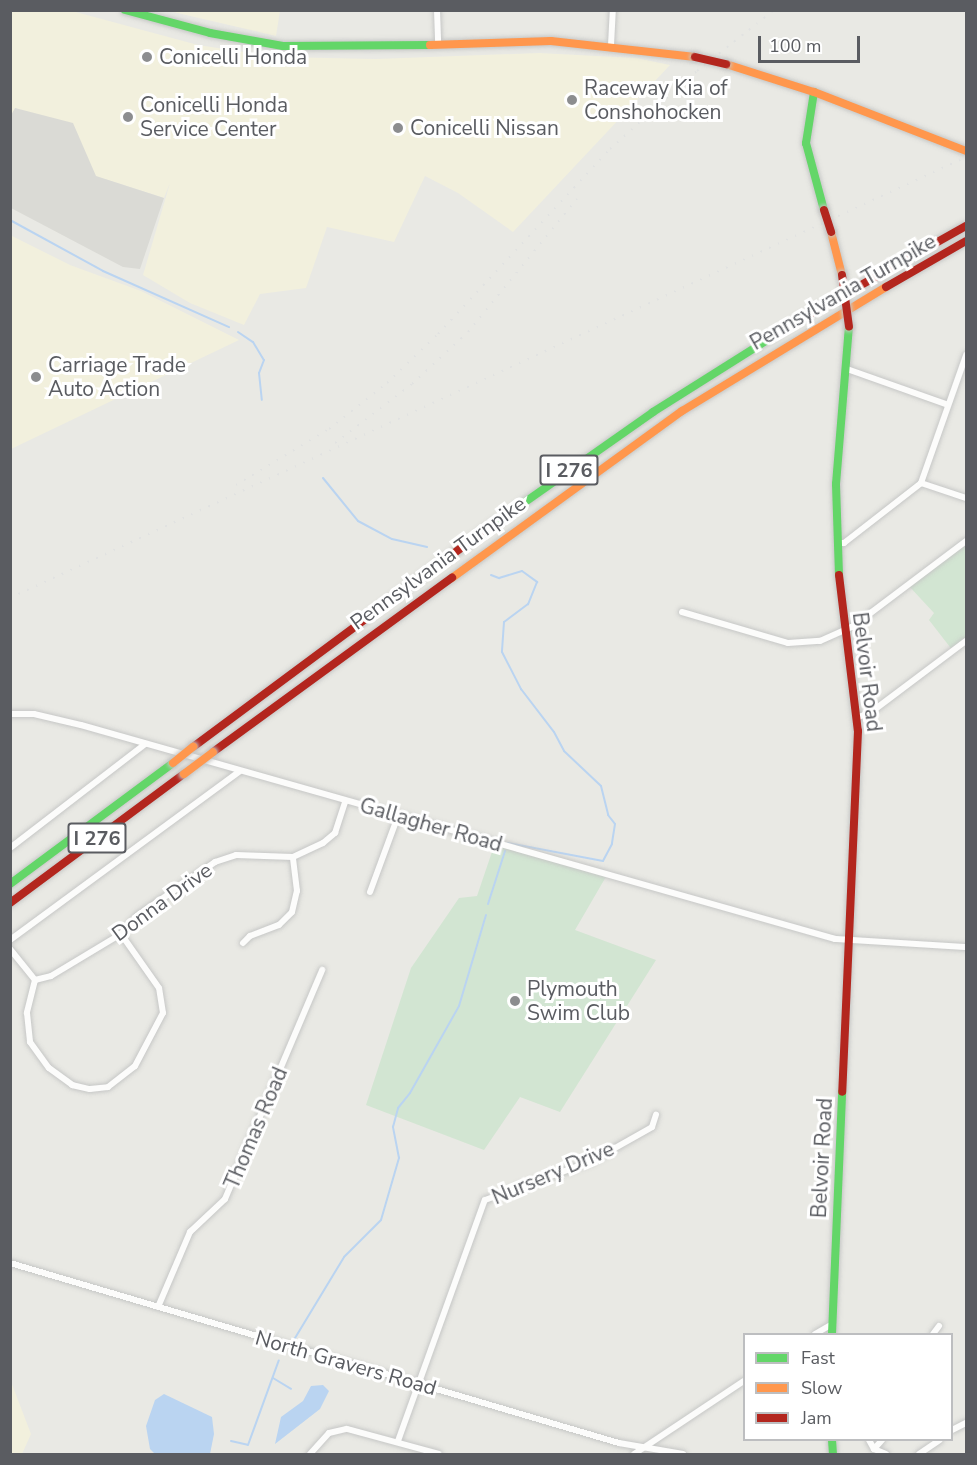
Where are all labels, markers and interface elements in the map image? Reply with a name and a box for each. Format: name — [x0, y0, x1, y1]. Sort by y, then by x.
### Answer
scale bar — [761, 24, 863, 62]
text: 100 m — [769, 34, 821, 58]
place label: Conicelli Honda — [159, 44, 307, 70]
marker: Conicelli Honda — [140, 50, 154, 64]
place label: Raceway Kia of Conshohocken — [584, 75, 727, 125]
place label: Conicelli Honda Service Center — [140, 92, 288, 142]
marker: Raceway Kia of Conshohocken — [565, 93, 579, 107]
marker: Conicelli Honda Service Center — [121, 110, 135, 124]
place label: Conicelli Nissan — [410, 115, 559, 141]
marker: Conicelli Nissan — [391, 121, 405, 135]
street label: Pennsylvania Turnpike — [746, 228, 940, 356]
place label: Carriage Trade Auto Action — [48, 352, 186, 402]
marker: Carriage Trade Auto Action — [29, 370, 43, 384]
road number: I 276 — [539, 453, 599, 487]
street label: Pennsylvania Turnpike — [345, 491, 531, 635]
street label: Belvoir Road — [847, 611, 887, 733]
street label: Gallagher Road — [357, 793, 505, 857]
road number: I 276 — [67, 821, 127, 855]
street label: Donna Drive — [107, 857, 217, 947]
place label: Plymouth Swim Club — [527, 976, 630, 1026]
marker: Plymouth Swim Club — [508, 994, 522, 1008]
street label: Thomas Road — [219, 1063, 293, 1193]
street label: Belvoir Road — [806, 1097, 838, 1219]
street label: Nursery Drive — [488, 1136, 618, 1210]
street label: North Gravers Road — [253, 1325, 439, 1401]
legend — [743, 1333, 953, 1441]
text: Fast — [801, 1346, 835, 1370]
text: Slow — [801, 1376, 842, 1400]
text: Jam — [801, 1406, 832, 1430]

